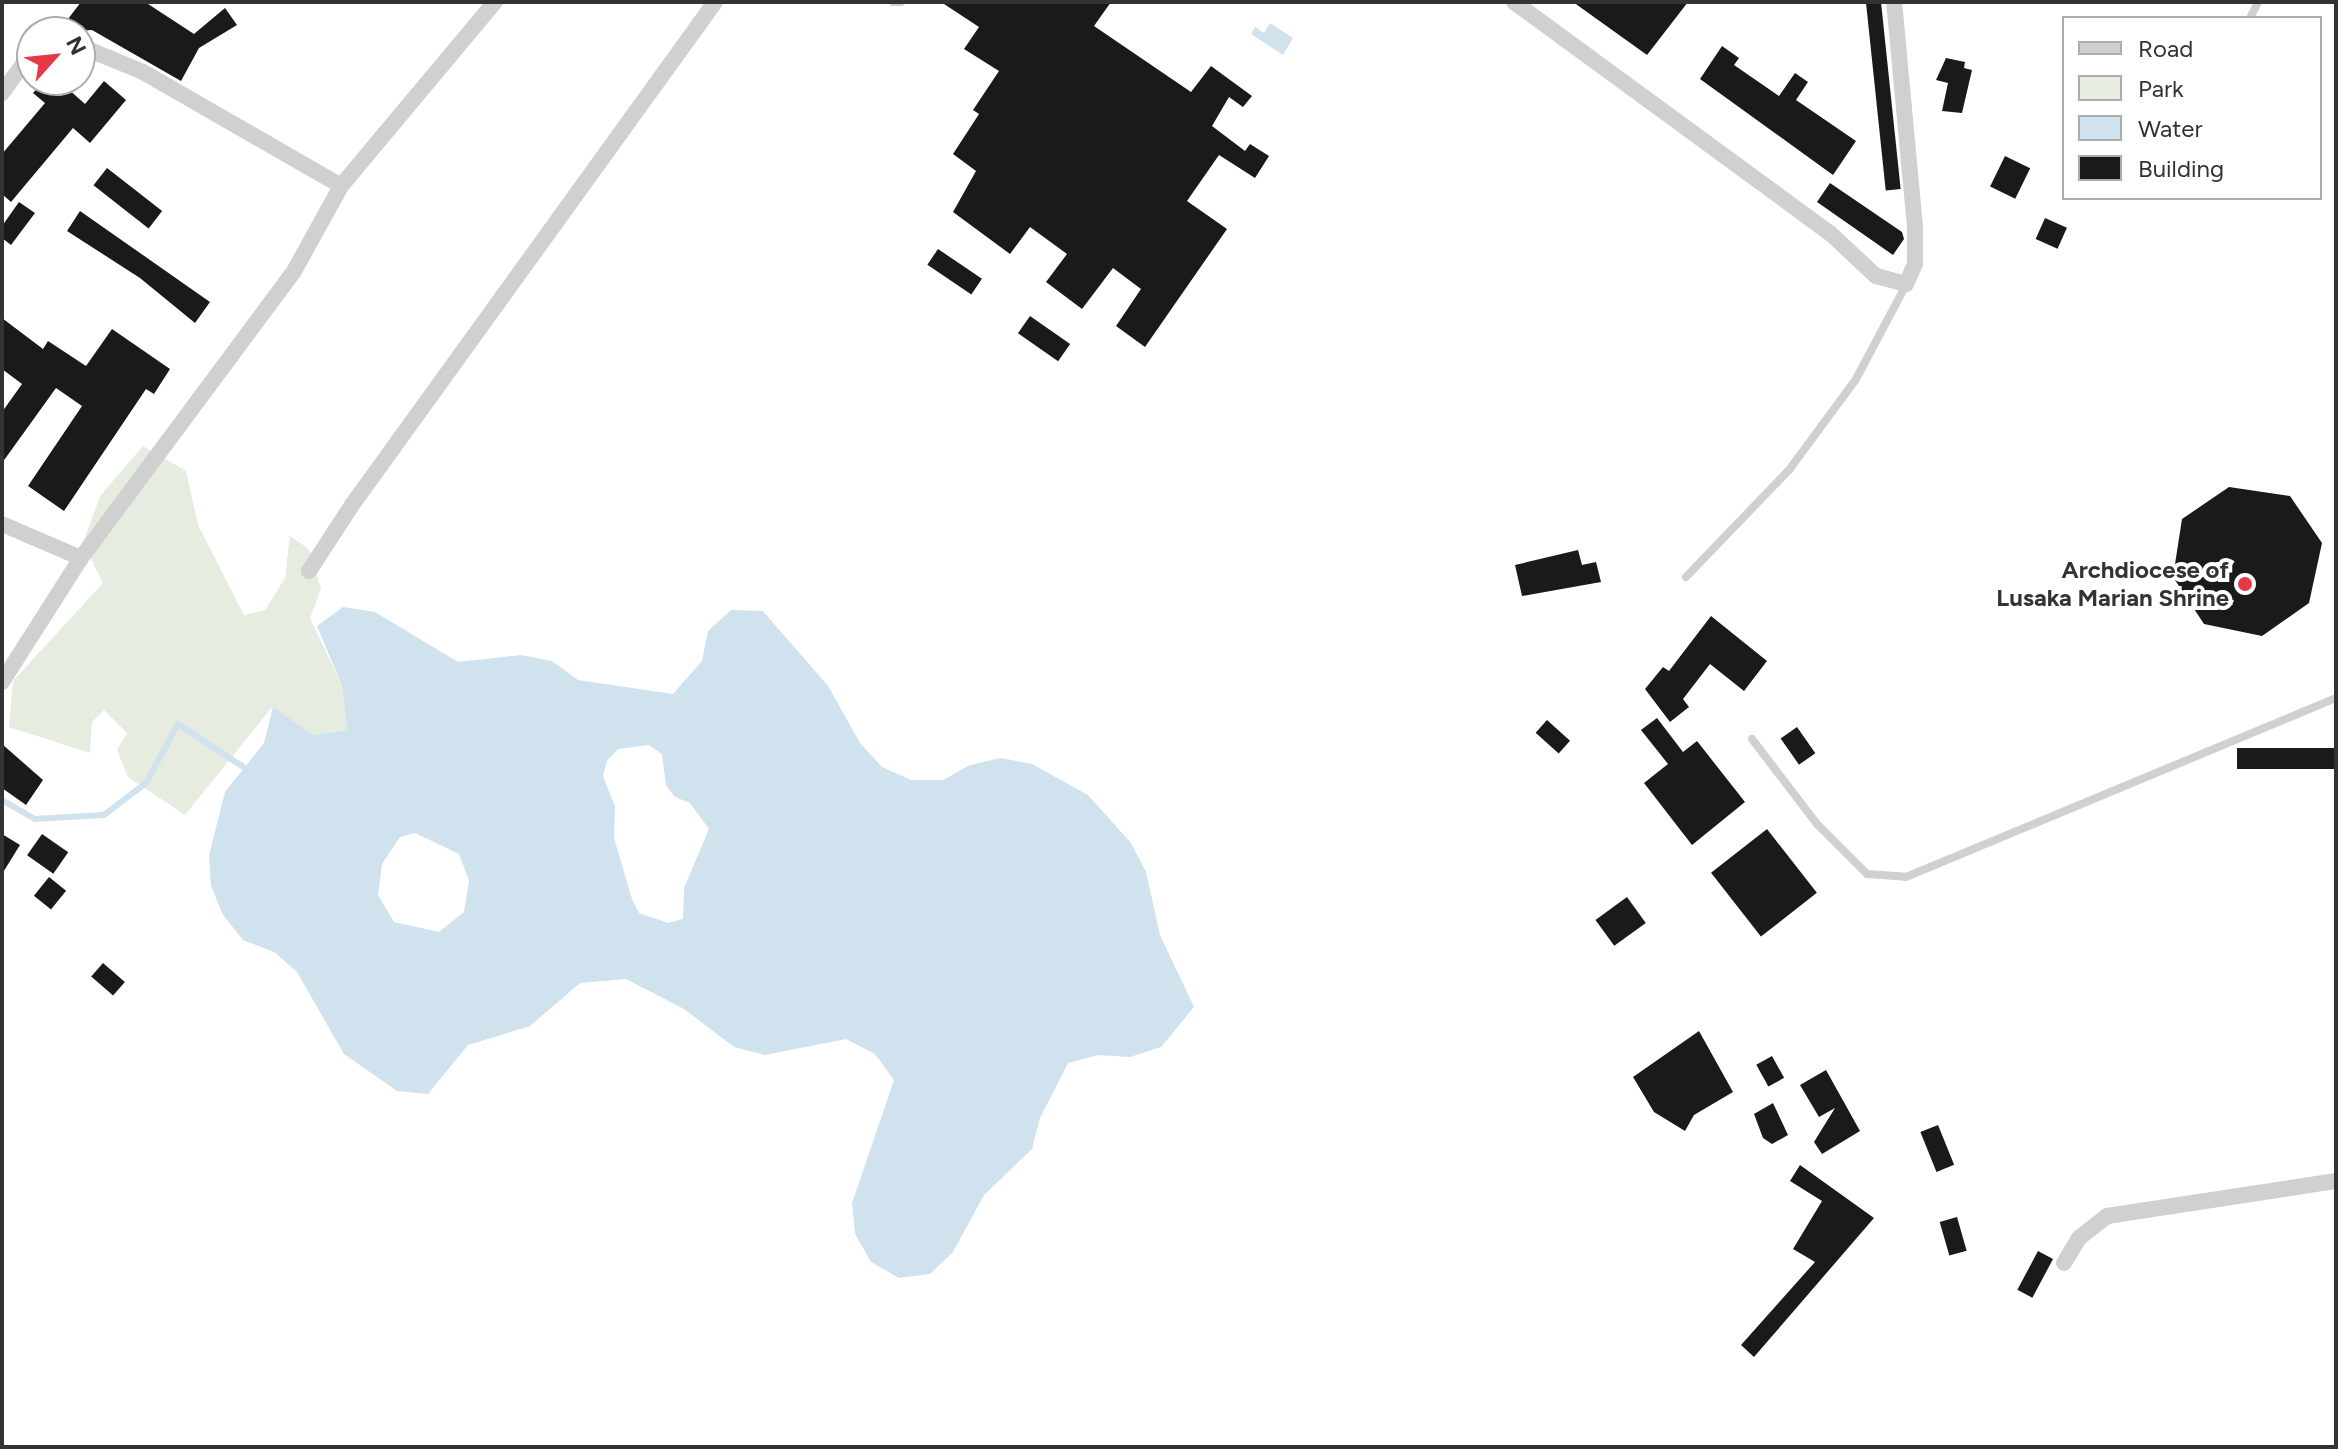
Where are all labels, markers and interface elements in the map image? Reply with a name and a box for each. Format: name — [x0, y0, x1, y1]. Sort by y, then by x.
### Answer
north arrow — [16, 16, 96, 96]
legend — [2062, 16, 2322, 200]
text: N — [60, 32, 92, 59]
text: Road — [2138, 34, 2193, 63]
text: Park — [2138, 74, 2184, 103]
text: Water — [2138, 114, 2203, 143]
text: Building — [2138, 154, 2224, 183]
place label: Archdiocese of Lusaka Marian Shrine — [1996, 556, 2229, 612]
marker: Archdiocese of Lusaka Marian Shrine — [2236, 575, 2254, 593]

